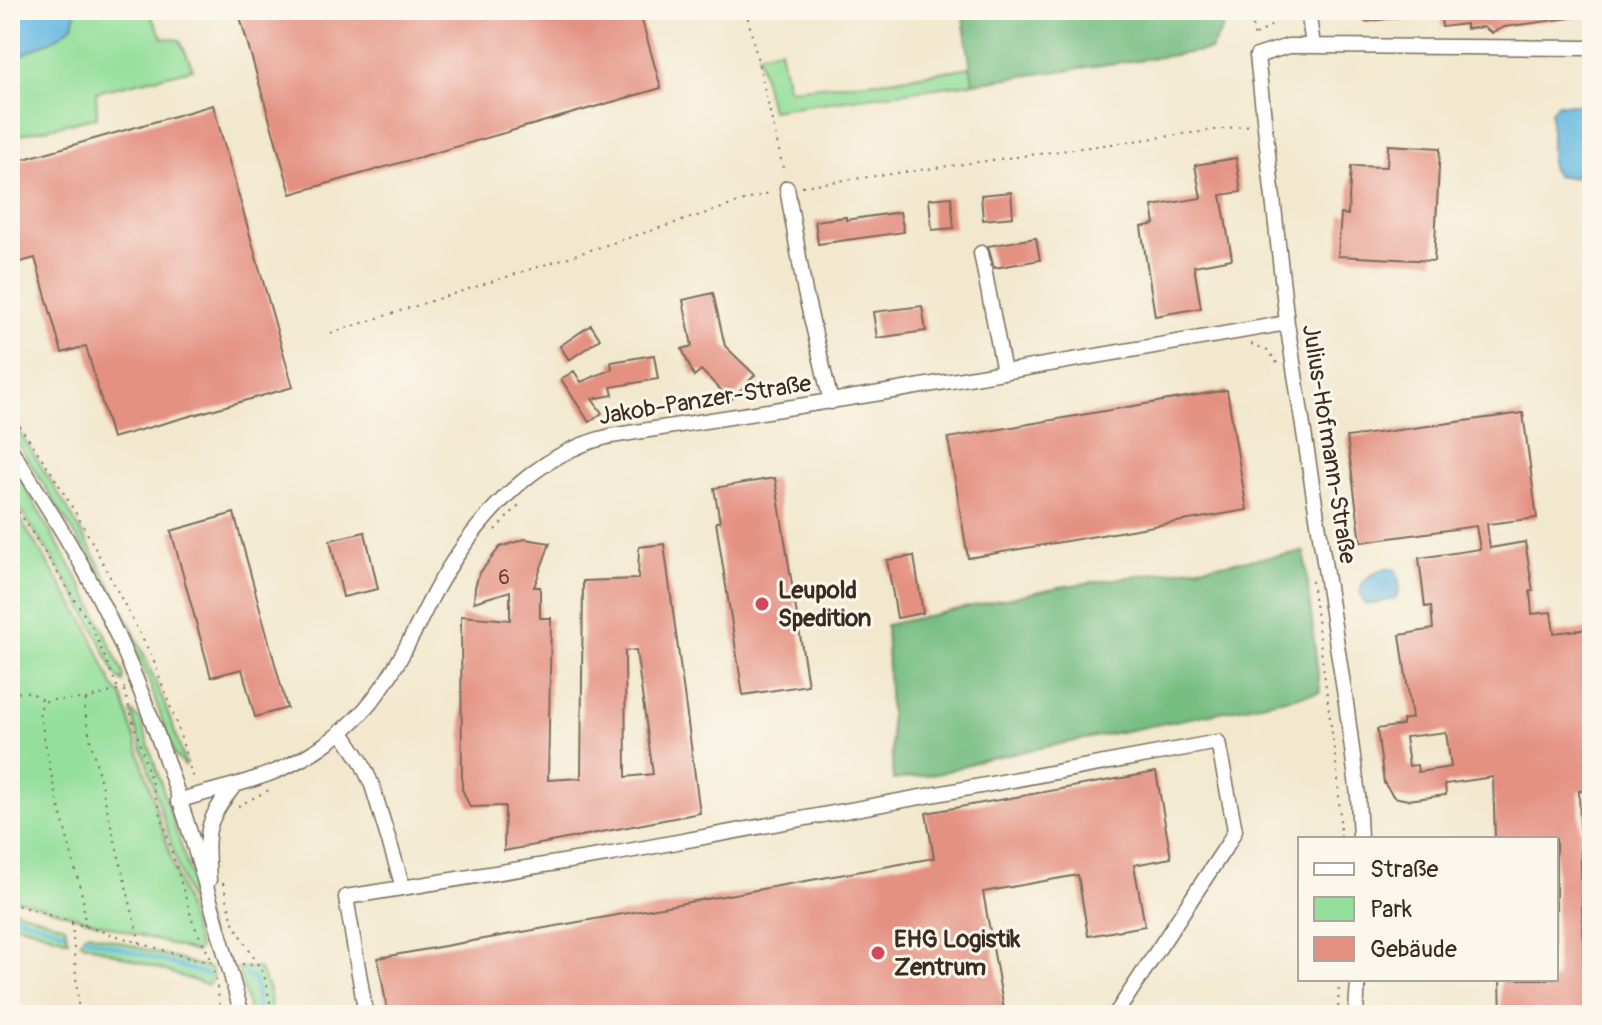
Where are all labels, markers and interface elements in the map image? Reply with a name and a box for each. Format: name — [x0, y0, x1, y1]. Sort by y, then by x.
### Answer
street label: Julius-Hofmann-Straße — [1296, 322, 1362, 566]
street label: Jakob-Panzer-Straße — [597, 369, 814, 431]
house number: 6 — [498, 565, 510, 590]
place label: Leupold Spedition — [778, 576, 871, 633]
marker: Leupold Spedition — [753, 595, 771, 613]
legend — [1298, 837, 1558, 981]
text: Straße — [1370, 855, 1438, 884]
text: Park — [1370, 895, 1412, 924]
place label: EHG Logistik Zentrum — [894, 925, 1021, 982]
text: Gebäude — [1370, 935, 1457, 964]
marker: EHG Logistik Zentrum — [869, 944, 887, 962]

